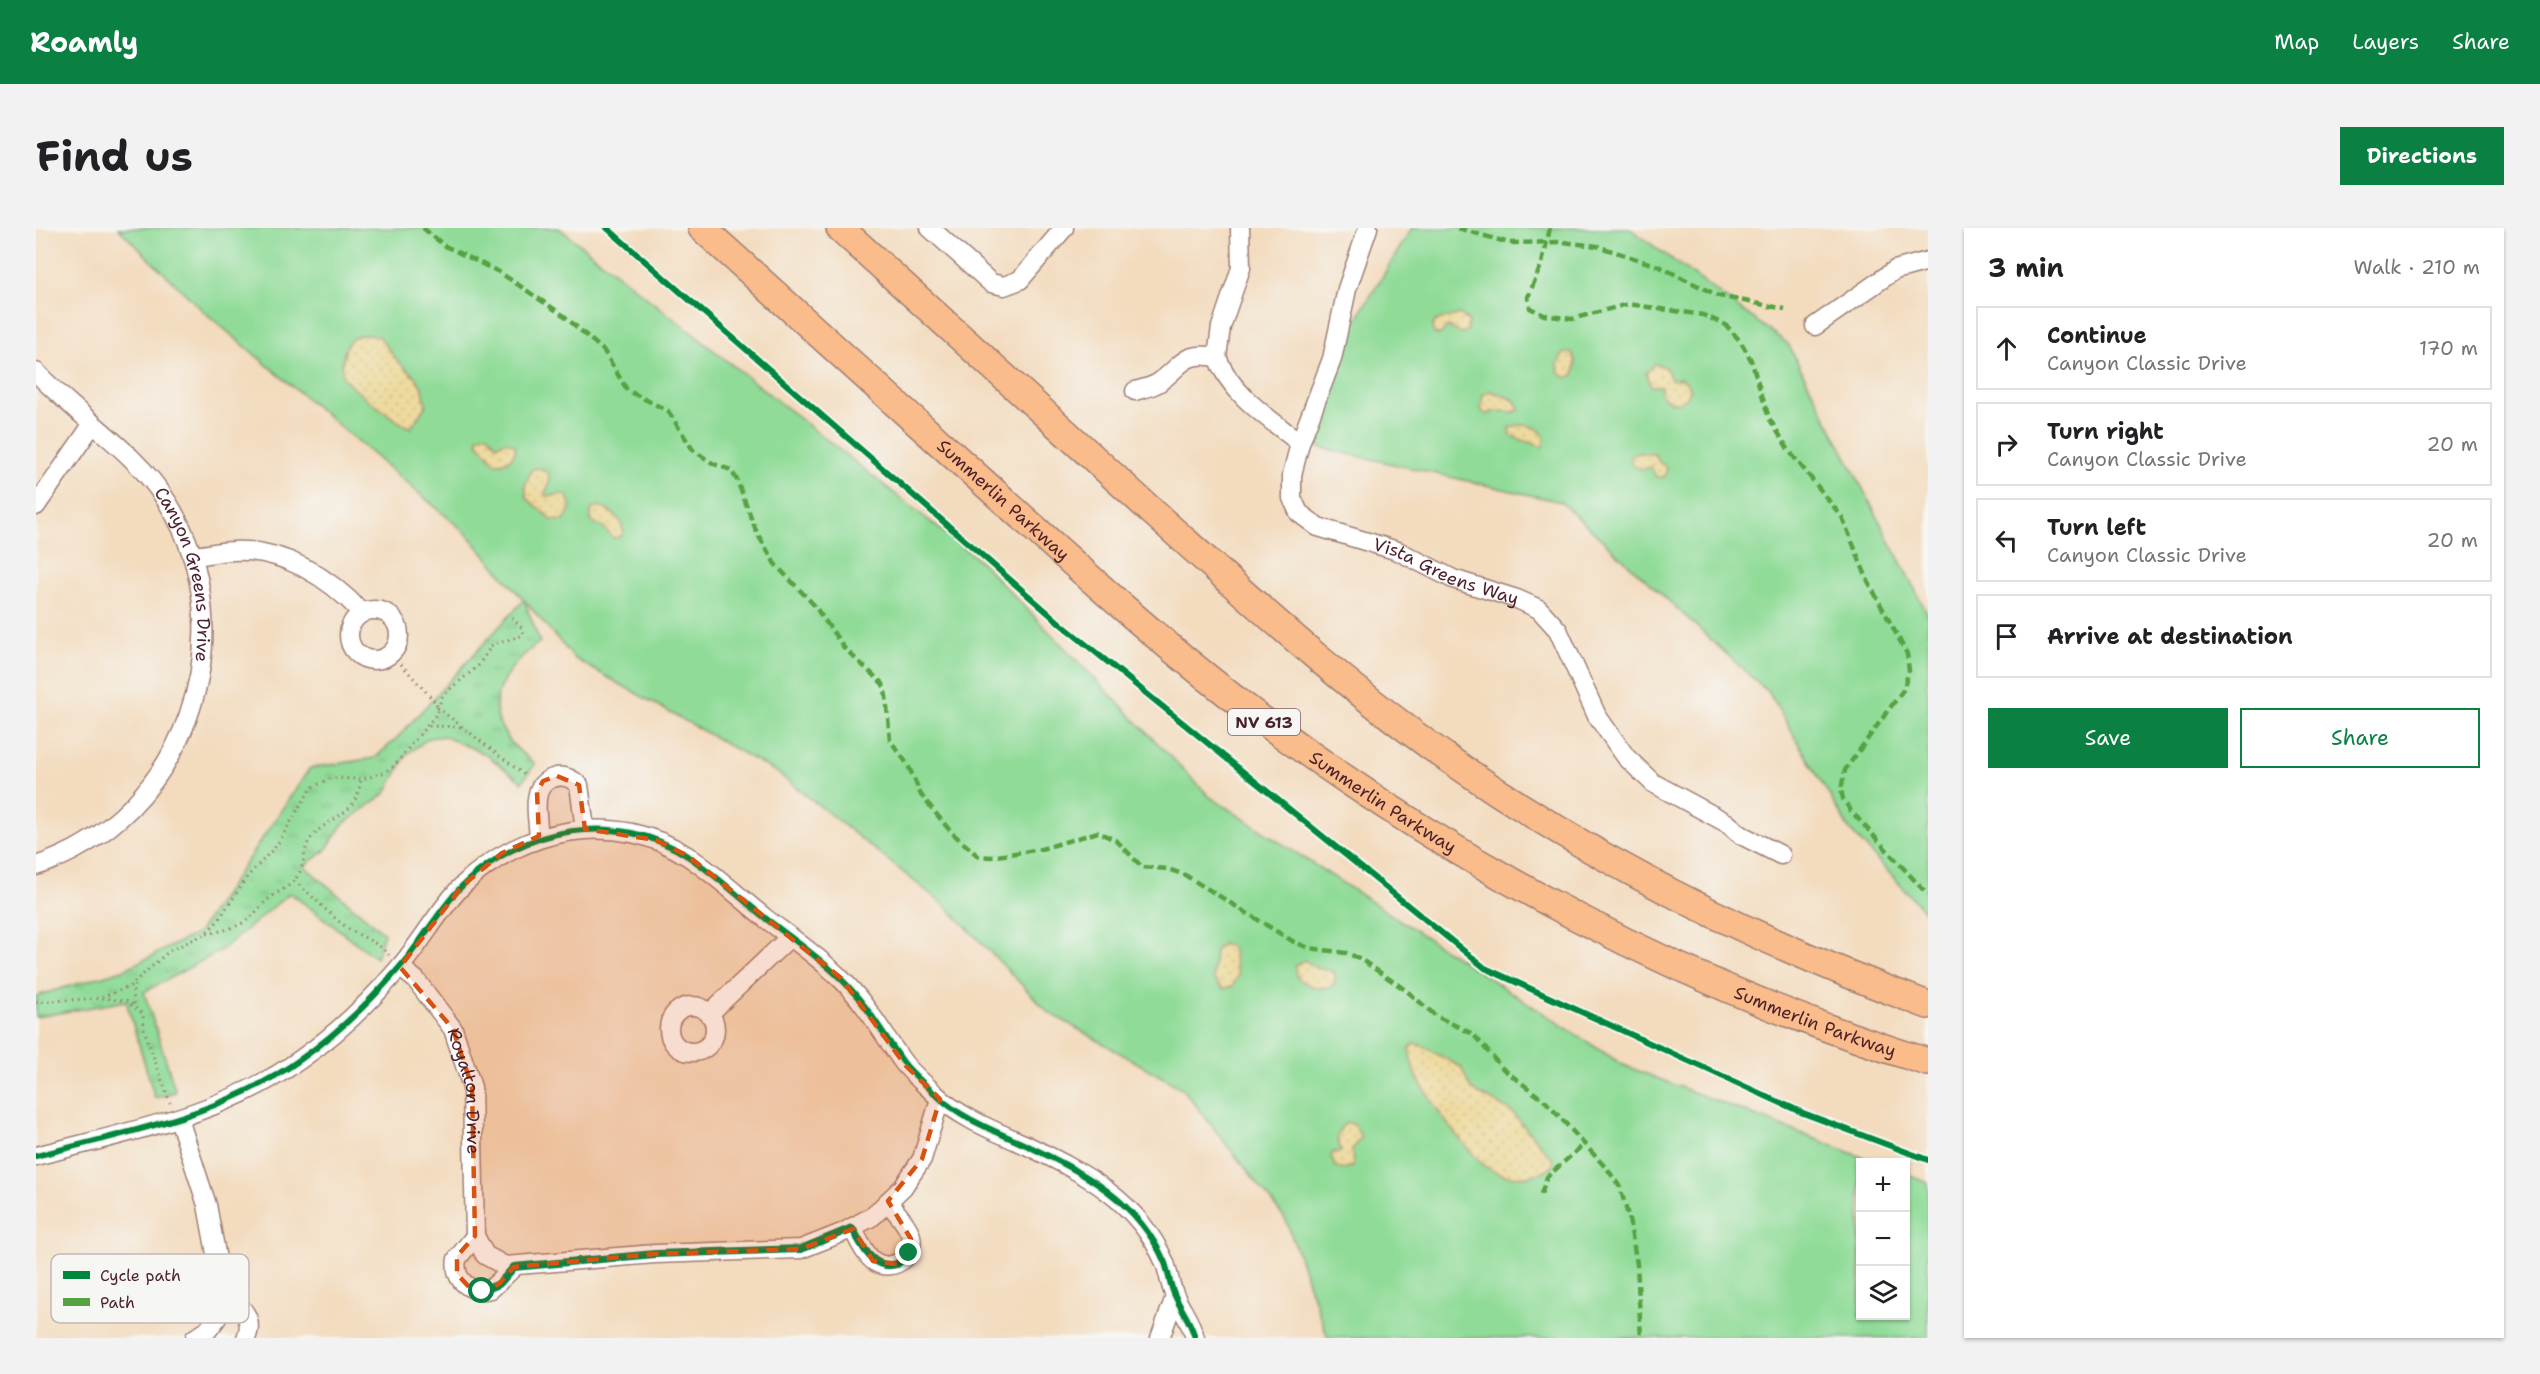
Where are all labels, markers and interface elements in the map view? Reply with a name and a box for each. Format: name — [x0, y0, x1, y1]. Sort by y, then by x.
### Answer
text: Roamly — [30, 23, 138, 61]
text: Map — [2274, 28, 2319, 56]
text: Layers — [2352, 28, 2419, 56]
text: Share — [2452, 28, 2510, 56]
button: Directions — [2340, 127, 2504, 185]
text: Find us — [36, 128, 193, 184]
text: 3 min — [1988, 250, 2064, 285]
text: Walk · 210 m — [2354, 254, 2480, 280]
text: Continue — [2047, 321, 2147, 350]
icon: ahead — [1990, 332, 2023, 365]
text: 170 m — [2419, 335, 2478, 361]
text: Canyon Classic Drive — [2047, 350, 2247, 376]
text: Turn right — [2047, 417, 2164, 446]
icon: right — [1990, 428, 2023, 461]
text: 20 m — [2427, 431, 2478, 457]
street label: Summerlin Parkway — [932, 434, 1075, 566]
text: Canyon Classic Drive — [2047, 446, 2247, 472]
street label: Canyon Greens Drive — [149, 482, 215, 663]
text: Turn left — [2047, 513, 2146, 542]
icon: left — [1990, 524, 2023, 557]
text: 20 m — [2427, 527, 2478, 553]
street label: Vista Greens Way — [1370, 532, 1522, 611]
text: Canyon Classic Drive — [2047, 542, 2247, 568]
icon: arrive — [1990, 620, 2023, 653]
text: Arrive at destination — [2047, 622, 2293, 651]
button: Save — [1988, 708, 2228, 768]
button: Share — [2240, 708, 2480, 768]
road number: NV 613 — [1228, 709, 1300, 735]
street label: Summerlin Parkway — [1304, 746, 1461, 859]
street label: Summerlin Parkway — [1731, 980, 1899, 1063]
street label: Royalton Drive — [441, 1025, 485, 1155]
map controls — [1856, 1158, 1910, 1320]
button: + — [1856, 1158, 1910, 1212]
button: − — [1856, 1212, 1910, 1266]
route end — [895, 1239, 921, 1265]
legend — [51, 1254, 249, 1323]
text: Cycle path — [100, 1265, 181, 1286]
button: layers — [1856, 1266, 1910, 1320]
route start — [468, 1277, 494, 1303]
text: Path — [100, 1292, 135, 1313]

